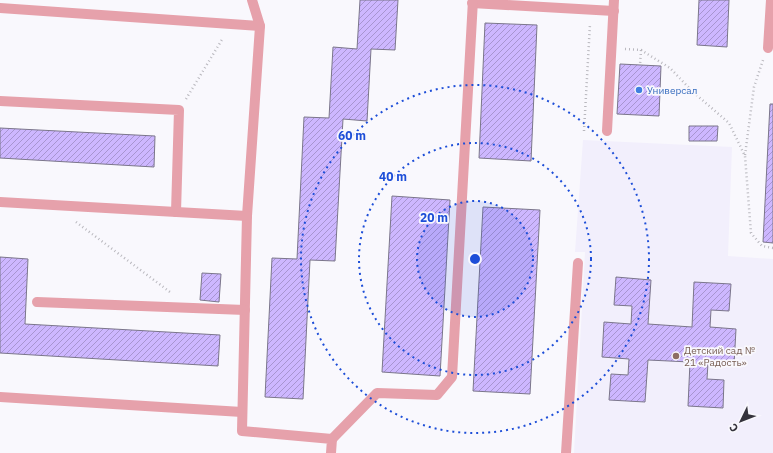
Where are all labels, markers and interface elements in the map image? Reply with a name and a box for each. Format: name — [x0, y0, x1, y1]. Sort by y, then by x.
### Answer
place label: Универсал — [647, 84, 697, 97]
marker: Универсал — [634, 85, 644, 95]
text: 60 m — [338, 128, 366, 143]
text: 40 m — [379, 169, 407, 184]
text: 20 m — [420, 210, 448, 225]
centre of rings — [468, 252, 482, 266]
place label: Детский сад № 21 «Радость» — [684, 344, 755, 369]
marker: Детский сад № 21 «Радость» — [671, 351, 681, 361]
north arrow — [721, 401, 761, 441]
text: С — [726, 420, 741, 435]

